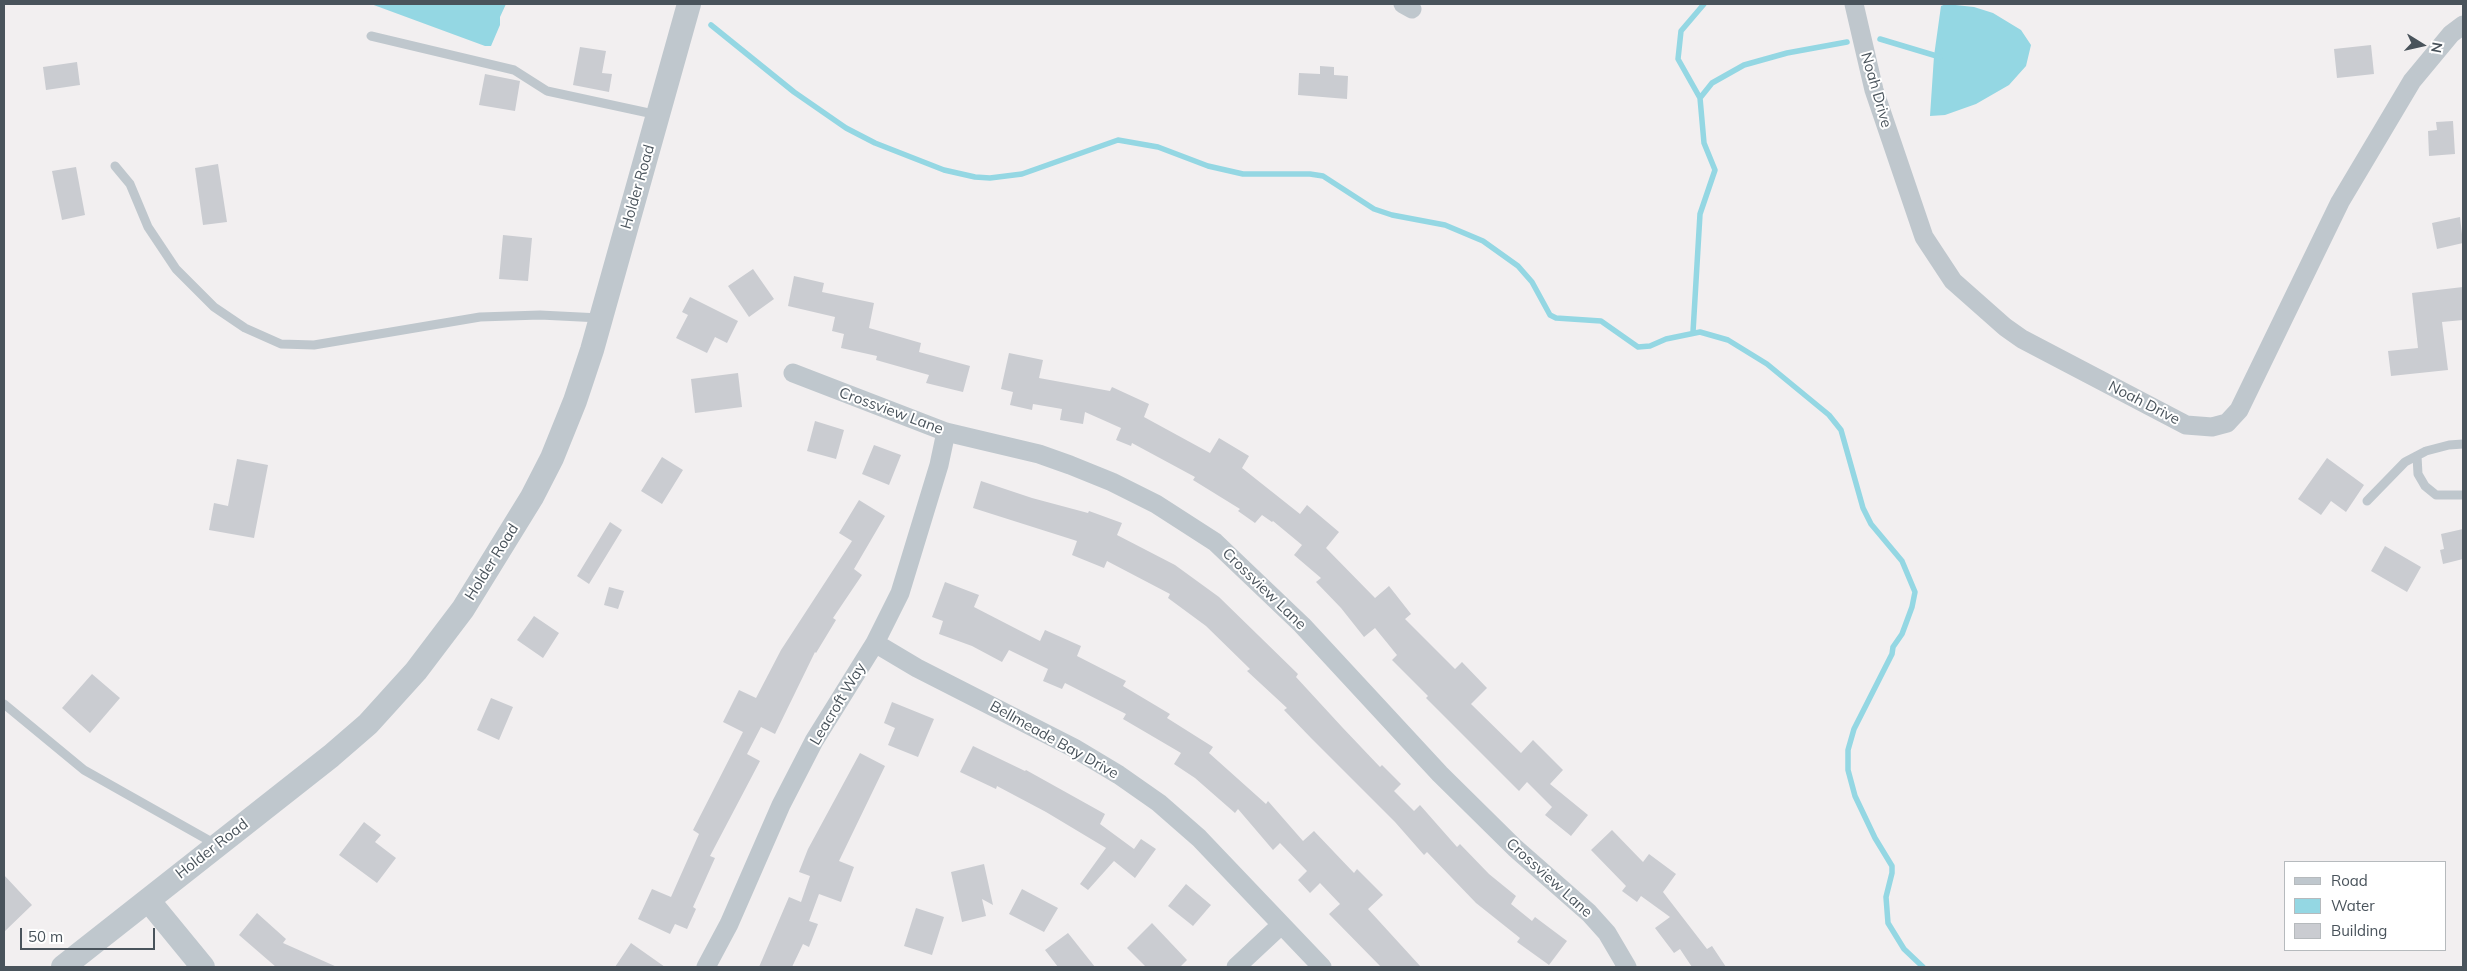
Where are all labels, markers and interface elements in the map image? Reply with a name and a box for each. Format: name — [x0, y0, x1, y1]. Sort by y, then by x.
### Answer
north arrow — [2397, 20, 2447, 70]
text: N — [2427, 41, 2447, 54]
street label: Noah Drive — [1857, 50, 1895, 130]
street label: Holder Road — [617, 143, 659, 231]
street label: Noah Drive — [2105, 377, 2183, 429]
street label: Crossview Lane — [836, 384, 946, 438]
street label: Holder Road — [461, 520, 523, 604]
street label: Crossview Lane — [1218, 544, 1310, 634]
street label: Leacroft Way — [806, 659, 870, 749]
street label: Bellmeade Bay Drive — [987, 697, 1121, 783]
street label: Holder Road — [172, 815, 252, 883]
street label: Crossview Lane — [1502, 835, 1596, 921]
legend — [2284, 861, 2447, 951]
text: Road — [2331, 871, 2368, 890]
text: Water — [2331, 896, 2375, 915]
scale bar — [22, 918, 158, 950]
text: Building — [2331, 921, 2387, 940]
text: 50 m — [28, 927, 63, 946]

